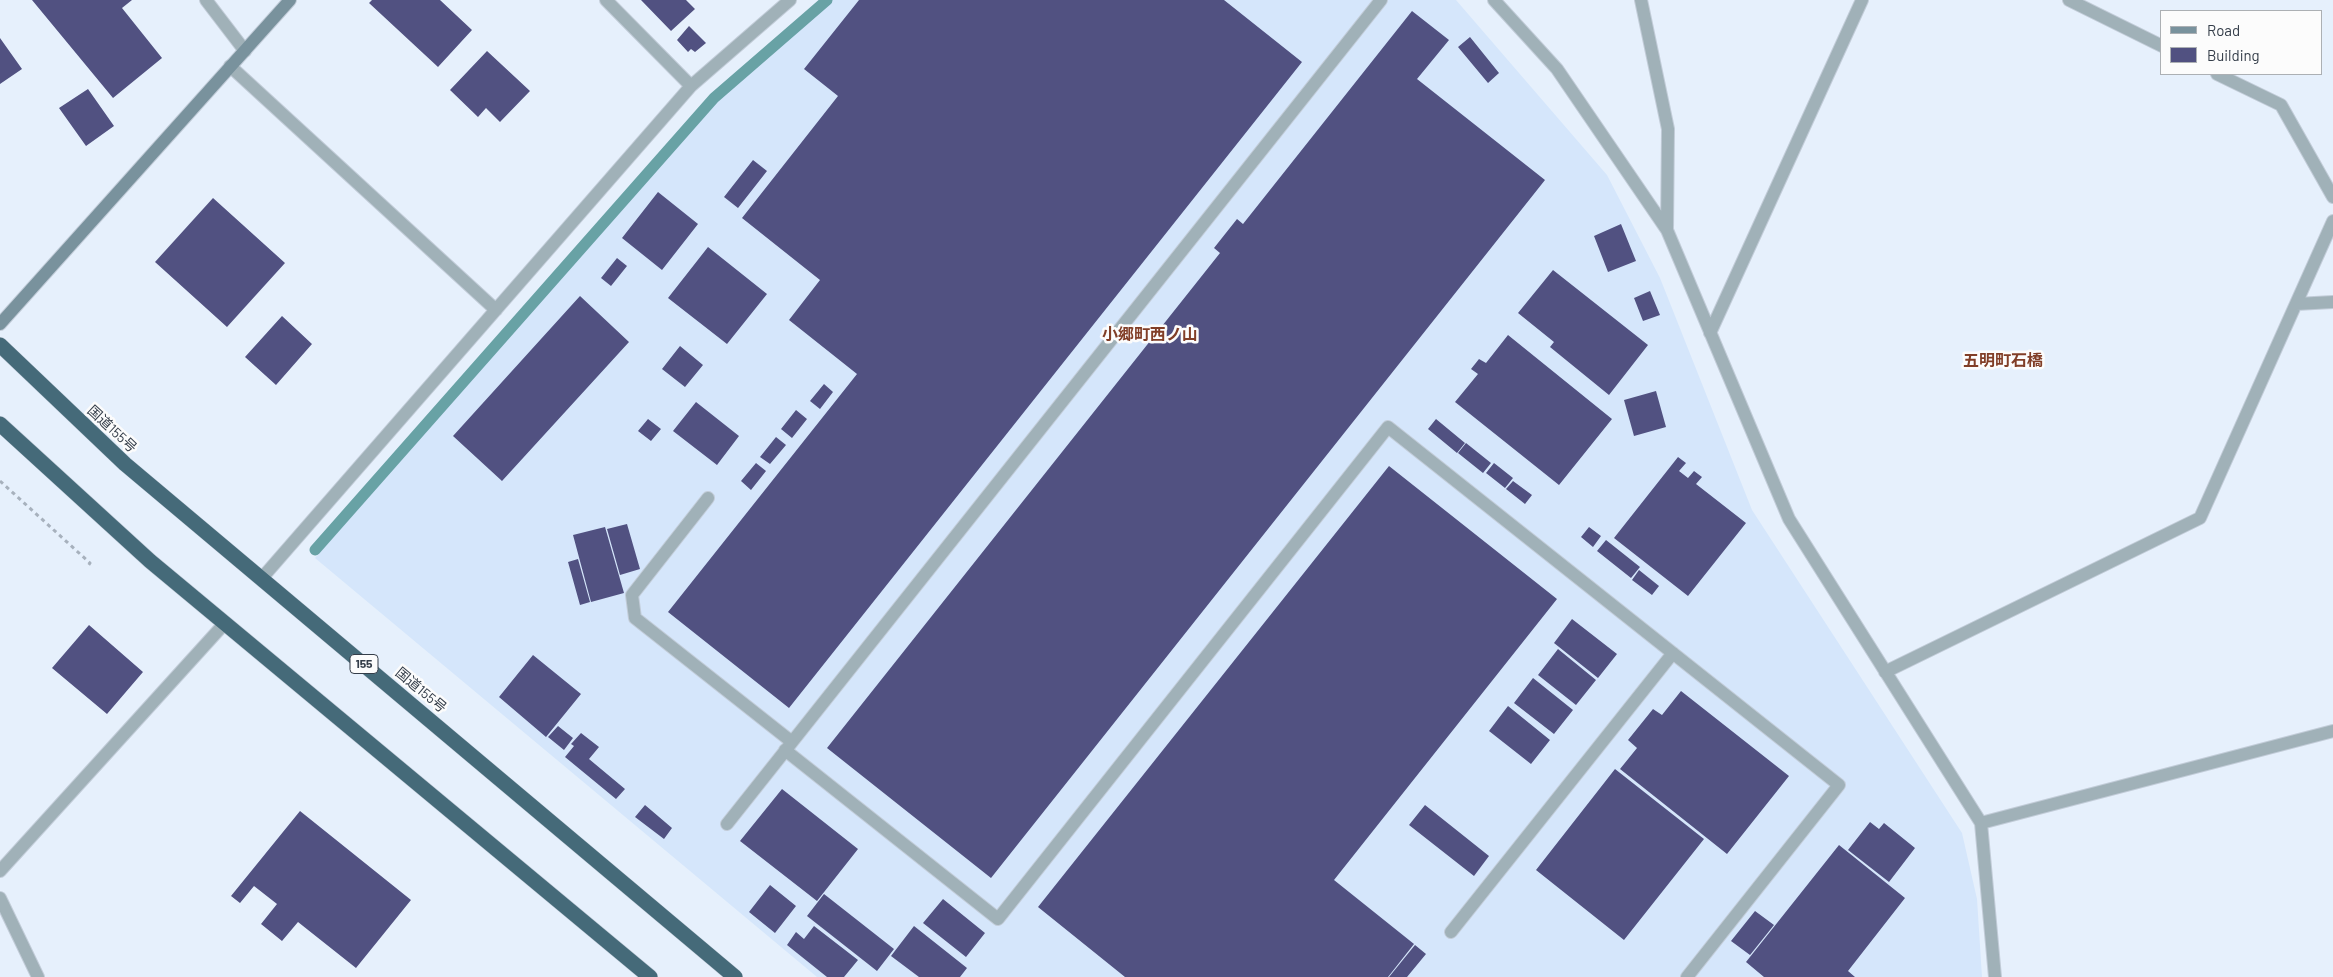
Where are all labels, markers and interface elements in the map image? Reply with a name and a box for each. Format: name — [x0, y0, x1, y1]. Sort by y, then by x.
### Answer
legend — [2160, 10, 2323, 75]
text: Road — [2207, 21, 2240, 39]
text: Building — [2207, 46, 2260, 64]
district label: 小郷町西ノ山 — [1102, 325, 1198, 345]
district label: 五明町石橋 — [1963, 351, 2043, 371]
street label: 国道155号 — [84, 402, 140, 456]
road number: 155 — [350, 654, 378, 674]
street label: 国道155号 — [392, 664, 450, 716]

